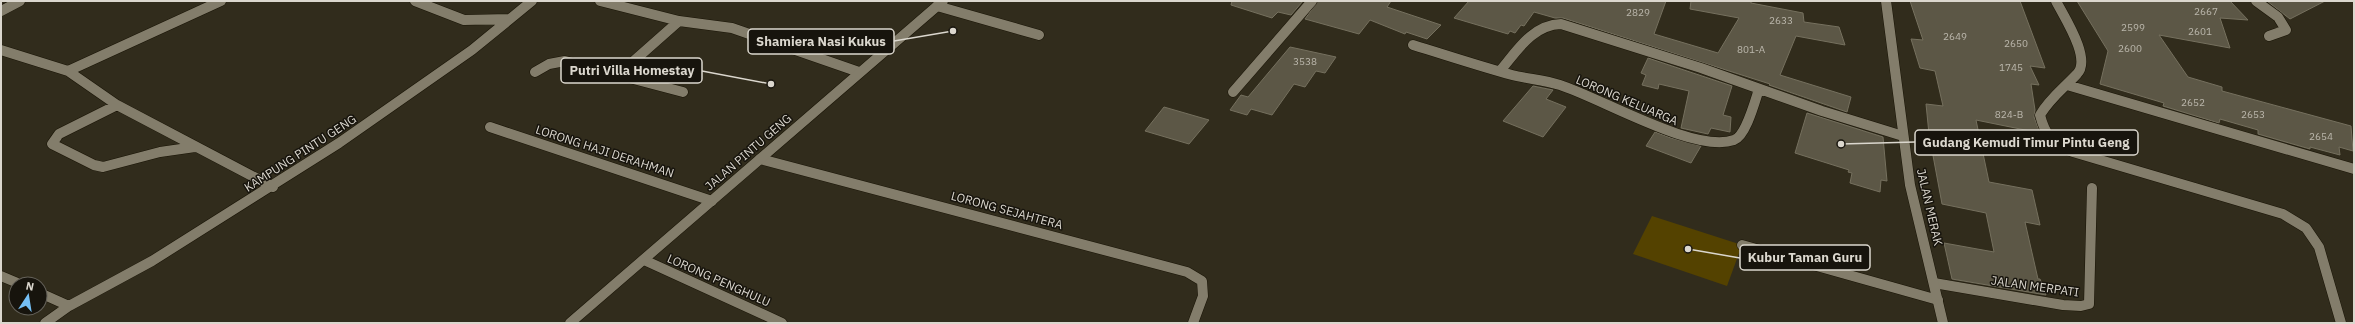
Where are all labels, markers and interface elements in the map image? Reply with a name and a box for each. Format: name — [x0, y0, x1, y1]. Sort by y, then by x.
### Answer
house number: 2667 — [2194, 5, 2218, 18]
house number: 2829 — [1626, 6, 1650, 19]
house number: 2633 — [1769, 14, 1793, 27]
house number: 2599 — [2121, 21, 2145, 34]
house number: 2601 — [2188, 25, 2212, 38]
callout: Shamiera Nasi Kukus — [748, 29, 894, 54]
house number: 2649 — [1943, 30, 1967, 43]
text: Shamiera Nasi Kukus — [756, 33, 886, 50]
house number: 2650 — [2004, 37, 2028, 50]
house number: 2600 — [2118, 42, 2142, 55]
house number: 801-A — [1737, 43, 1766, 56]
house number: 3538 — [1293, 55, 1317, 68]
callout: Putri Villa Homestay — [561, 58, 702, 83]
house number: 1745 — [1999, 61, 2023, 74]
text: Putri Villa Homestay — [569, 62, 695, 79]
street label: LORONG KELUARGA — [1574, 72, 1681, 128]
house number: 2652 — [2181, 96, 2205, 109]
house number: 824-B — [1995, 108, 2023, 121]
house number: 2653 — [2241, 108, 2265, 121]
street label: JALAN PINTU GENG — [702, 110, 794, 194]
street label: KAMPUNG PINTU GENG — [241, 111, 359, 195]
street label: LORONG HAJI DERAHMAN — [534, 122, 676, 180]
callout: Gudang Kemudi Timur Pintu Geng — [1915, 130, 2138, 155]
house number: 2654 — [2309, 130, 2333, 143]
text: Gudang Kemudi Timur Pintu Geng — [1923, 134, 2130, 151]
street label: JALAN MERAK — [1914, 167, 1946, 247]
street label: LORONG SEJAHTERA — [949, 188, 1065, 232]
callout: Kubur Taman Guru — [1740, 245, 1870, 270]
text: Kubur Taman Guru — [1748, 249, 1862, 266]
street label: LORONG PENGHULU — [665, 250, 773, 310]
street label: JALAN MERPATI — [1990, 272, 2080, 300]
north arrow — [8, 276, 48, 316]
text: N — [25, 279, 35, 294]

